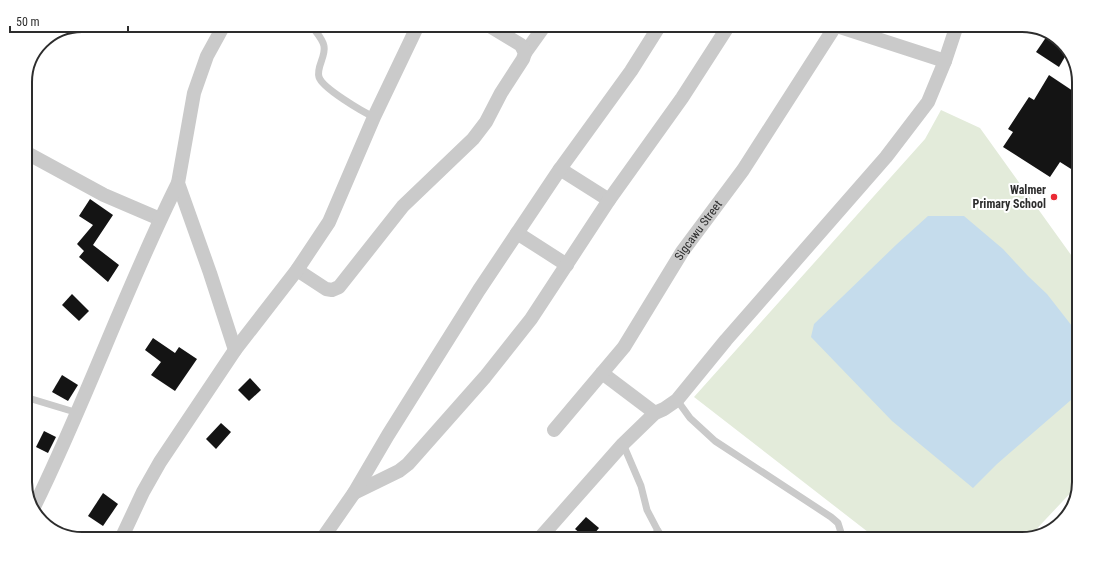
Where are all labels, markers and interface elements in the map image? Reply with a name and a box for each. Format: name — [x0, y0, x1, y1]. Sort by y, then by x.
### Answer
scale bar — [10, 8, 128, 34]
text: 50 m — [16, 15, 40, 29]
place label: Walmer Primary School — [973, 183, 1046, 211]
marker: Walmer Primary School — [1049, 192, 1059, 202]
street label: Sigcawu Street — [672, 197, 725, 263]

